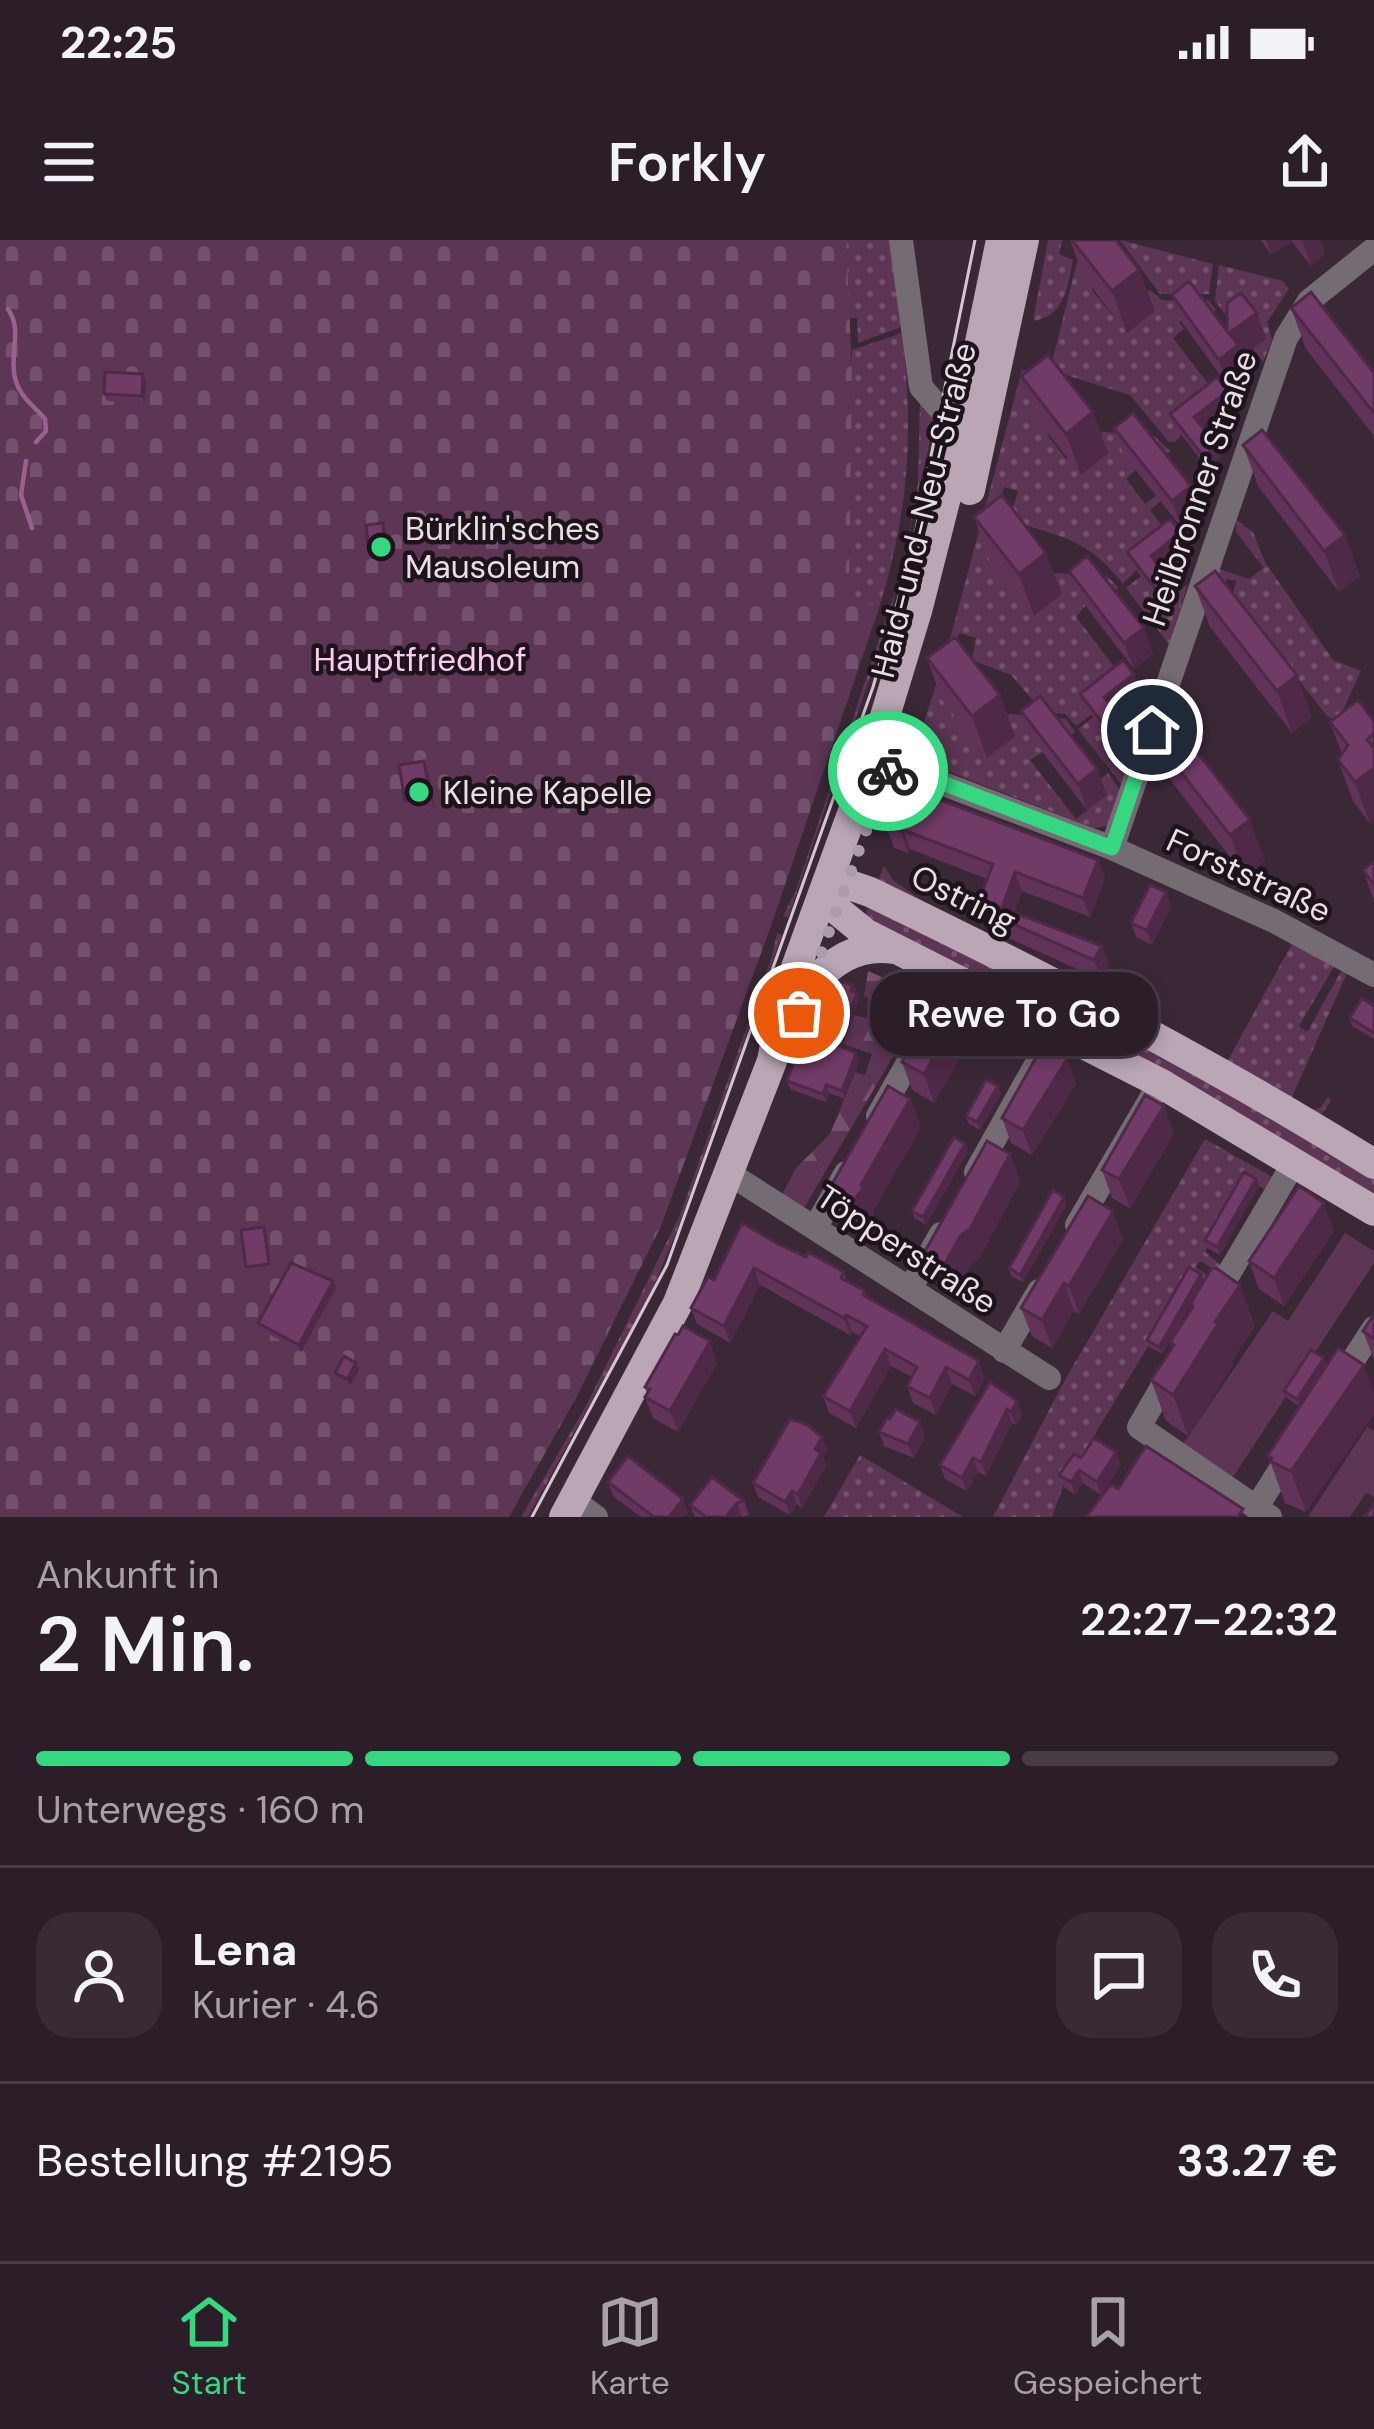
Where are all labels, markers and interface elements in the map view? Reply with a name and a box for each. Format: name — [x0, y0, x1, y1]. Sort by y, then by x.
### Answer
text: 22:25 — [60, 13, 177, 72]
text: Forkly — [608, 127, 766, 198]
icon: menu — [36, 129, 102, 195]
icon: share — [1272, 129, 1338, 195]
street label: Haid-und-Neu-Straße — [861, 338, 986, 682]
street label: Heilbronner Straße — [1132, 345, 1267, 631]
place label: Bürklin'sches Mausoleum — [405, 507, 600, 588]
marker: Bürklin'sches Mausoleum — [368, 534, 394, 560]
park label: Hauptfriedhof — [314, 638, 526, 681]
pin — [1101, 679, 1203, 781]
icon: home — [1119, 697, 1185, 763]
courier — [828, 711, 948, 831]
icon: bike — [855, 738, 921, 804]
place label: Kleine Kapelle — [443, 771, 652, 814]
marker: Kleine Kapelle — [406, 779, 432, 805]
street label: Forststraße — [1160, 819, 1338, 932]
street label: Ostring — [904, 855, 1023, 942]
pin — [748, 962, 850, 1064]
callout: Rewe To Go — [871, 971, 1159, 1055]
icon: bag — [766, 980, 832, 1046]
text: Rewe To Go — [907, 988, 1121, 1039]
street label: Töpperstraße — [808, 1175, 1005, 1324]
text: Ankunft in — [36, 1549, 219, 1600]
text: 22:27–22:32 — [1080, 1590, 1338, 1649]
text: 2 Min. — [36, 1594, 254, 1695]
text: Unterwegs · 160 m — [36, 1784, 365, 1835]
button: person — [36, 1912, 162, 2038]
button: chat — [1056, 1912, 1182, 2038]
button: phone — [1212, 1912, 1338, 2038]
text: Lena — [192, 1920, 297, 1979]
text: Kurier · 4.6 — [192, 1979, 380, 2030]
text: Bestellung #2195 — [36, 2131, 393, 2190]
text: 33.27 € — [1176, 2131, 1338, 2190]
tab: Start — [172, 2289, 247, 2404]
tab: Karte — [590, 2289, 670, 2404]
tab: Gespeichert — [1013, 2289, 1202, 2404]

